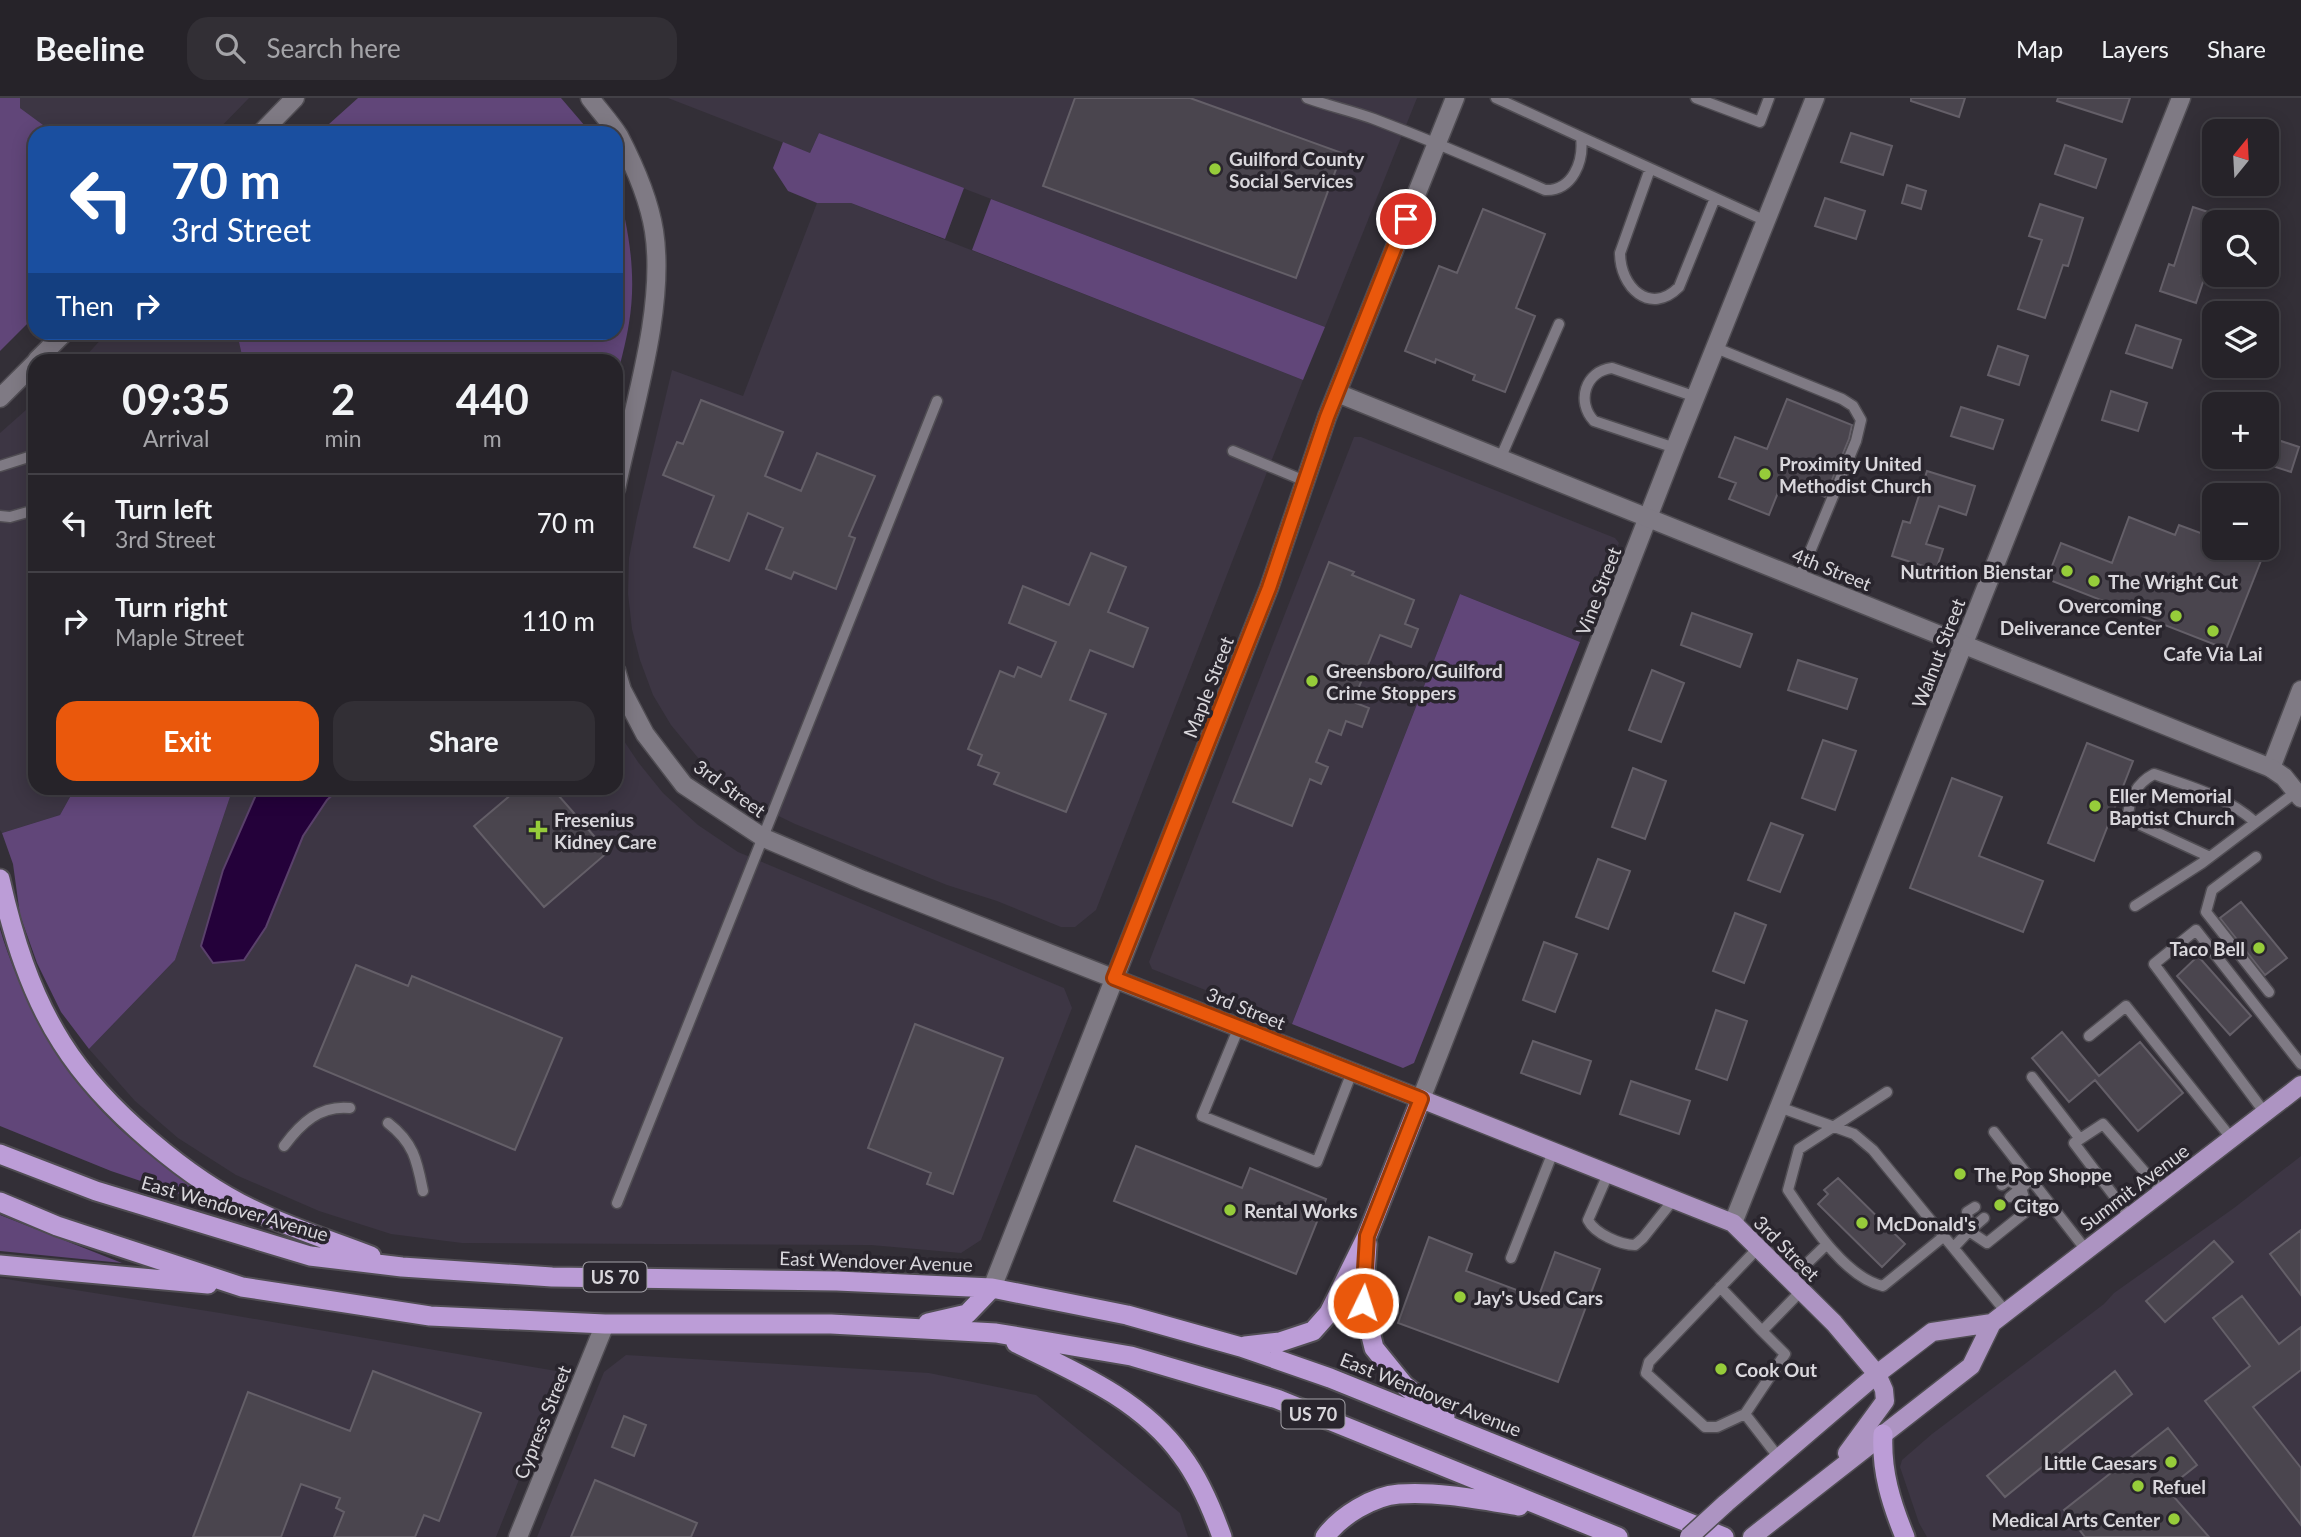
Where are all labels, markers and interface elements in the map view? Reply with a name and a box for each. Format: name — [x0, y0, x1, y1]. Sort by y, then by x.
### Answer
search box — [187, 17, 677, 80]
text: Beeline — [35, 28, 145, 68]
icon: search — [211, 29, 249, 67]
text: Search here — [267, 32, 401, 64]
text: Map — [2016, 34, 2063, 63]
text: Layers — [2101, 34, 2169, 63]
text: Share — [2207, 34, 2266, 63]
north arrow — [2202, 119, 2278, 196]
map controls — [2202, 119, 2279, 560]
place label: Guilford County Social Services — [1229, 147, 1365, 192]
text: 70 m — [171, 151, 281, 209]
icon: left — [56, 154, 147, 245]
marker: Guilford County Social Services — [1207, 161, 1223, 177]
pin — [1376, 189, 1436, 249]
icon: arrive — [1387, 200, 1425, 238]
text: 3rd Street — [171, 210, 311, 249]
button: search — [2202, 210, 2279, 287]
icon: right — [128, 287, 166, 325]
text: Then — [56, 290, 114, 322]
button: layers — [2202, 301, 2279, 378]
text: 09:35 — [122, 374, 230, 424]
text: 2 — [331, 374, 355, 424]
text: 440 — [456, 374, 529, 424]
button: + — [2202, 392, 2279, 469]
text: Arrival — [143, 424, 209, 452]
text: min — [324, 424, 362, 452]
text: m — [483, 424, 502, 452]
place label: Proximity United Methodist Church — [1779, 452, 1932, 497]
marker: Proximity United Methodist Church — [1757, 466, 1773, 482]
button: − — [2202, 483, 2279, 560]
text: Turn left — [115, 493, 212, 525]
icon: left — [56, 504, 94, 542]
text: 70 m — [537, 507, 595, 539]
text: 3rd Street — [115, 525, 216, 553]
street label: Vine Street — [1571, 543, 1625, 639]
street label: 4th Street — [1789, 543, 1875, 595]
place label: Nutrition Bienstar — [1900, 560, 2054, 583]
marker: Nutrition Bienstar — [2059, 563, 2075, 579]
place label: The Wright Cut — [2108, 570, 2238, 593]
marker: The Wright Cut — [2086, 573, 2102, 589]
text: Turn right — [115, 591, 228, 623]
place label: Overcoming Deliverance Center — [2000, 594, 2163, 639]
street label: Walnut Street — [1907, 595, 1969, 711]
icon: right — [56, 602, 94, 640]
text: 110 m — [522, 605, 595, 637]
marker: Overcoming Deliverance Center — [2168, 608, 2184, 624]
text: Maple Street — [115, 623, 244, 651]
marker: Cafe Via Lai — [2205, 623, 2221, 639]
street label: Maple Street — [1178, 633, 1238, 741]
place label: Cafe Via Lai — [2163, 642, 2263, 665]
place label: Greensboro/Guilford Crime Stoppers — [1326, 659, 1503, 704]
marker: Greensboro/Guilford Crime Stoppers — [1304, 673, 1320, 689]
button: Exit — [56, 701, 319, 781]
button: Share — [333, 701, 595, 781]
street label: 3rd Street — [690, 754, 771, 822]
place label: Eller Memorial Baptist Church — [2109, 784, 2235, 829]
marker: Eller Memorial Baptist Church — [2087, 798, 2103, 814]
place label: Fresenius Kidney Care — [554, 808, 657, 853]
marker: Fresenius Kidney Care — [528, 820, 548, 840]
place label: Taco Bell — [2170, 937, 2245, 960]
marker: Taco Bell — [2251, 940, 2267, 956]
street label: 3rd Street — [1203, 982, 1289, 1034]
street label: Summit Avenue — [2075, 1139, 2193, 1235]
place label: The Pop Shoppe — [1974, 1163, 2112, 1186]
marker: The Pop Shoppe — [1952, 1166, 1968, 1182]
street label: East Wendover Avenue — [139, 1170, 331, 1246]
place label: Citgo — [2014, 1194, 2059, 1217]
marker: Citgo — [1992, 1197, 2008, 1213]
place label: Rental Works — [1244, 1199, 1358, 1222]
marker: Rental Works — [1222, 1202, 1238, 1218]
street label: 3rd Street — [1749, 1210, 1825, 1286]
place label: McDonald's — [1876, 1212, 1976, 1235]
marker: McDonald's — [1854, 1215, 1870, 1231]
street label: East Wendover Avenue — [779, 1246, 973, 1276]
road number: US 70 — [584, 1262, 646, 1292]
position arrow — [1326, 1266, 1400, 1340]
place label: Jay's Used Cars — [1474, 1286, 1603, 1309]
marker: Jay's Used Cars — [1452, 1289, 1468, 1305]
street label: East Wendover Avenue — [1337, 1347, 1525, 1441]
place label: Cook Out — [1735, 1358, 1817, 1381]
marker: Cook Out — [1713, 1361, 1729, 1377]
street label: Cypress Street — [509, 1362, 575, 1482]
road number: US 70 — [1282, 1400, 1344, 1428]
place label: Little Caesars — [2044, 1451, 2157, 1474]
marker: Little Caesars — [2163, 1454, 2179, 1470]
place label: Refuel — [2152, 1475, 2206, 1498]
marker: Refuel — [2130, 1478, 2146, 1494]
place label: Medical Arts Center — [1991, 1508, 2161, 1531]
marker: Medical Arts Center — [2166, 1511, 2182, 1527]

